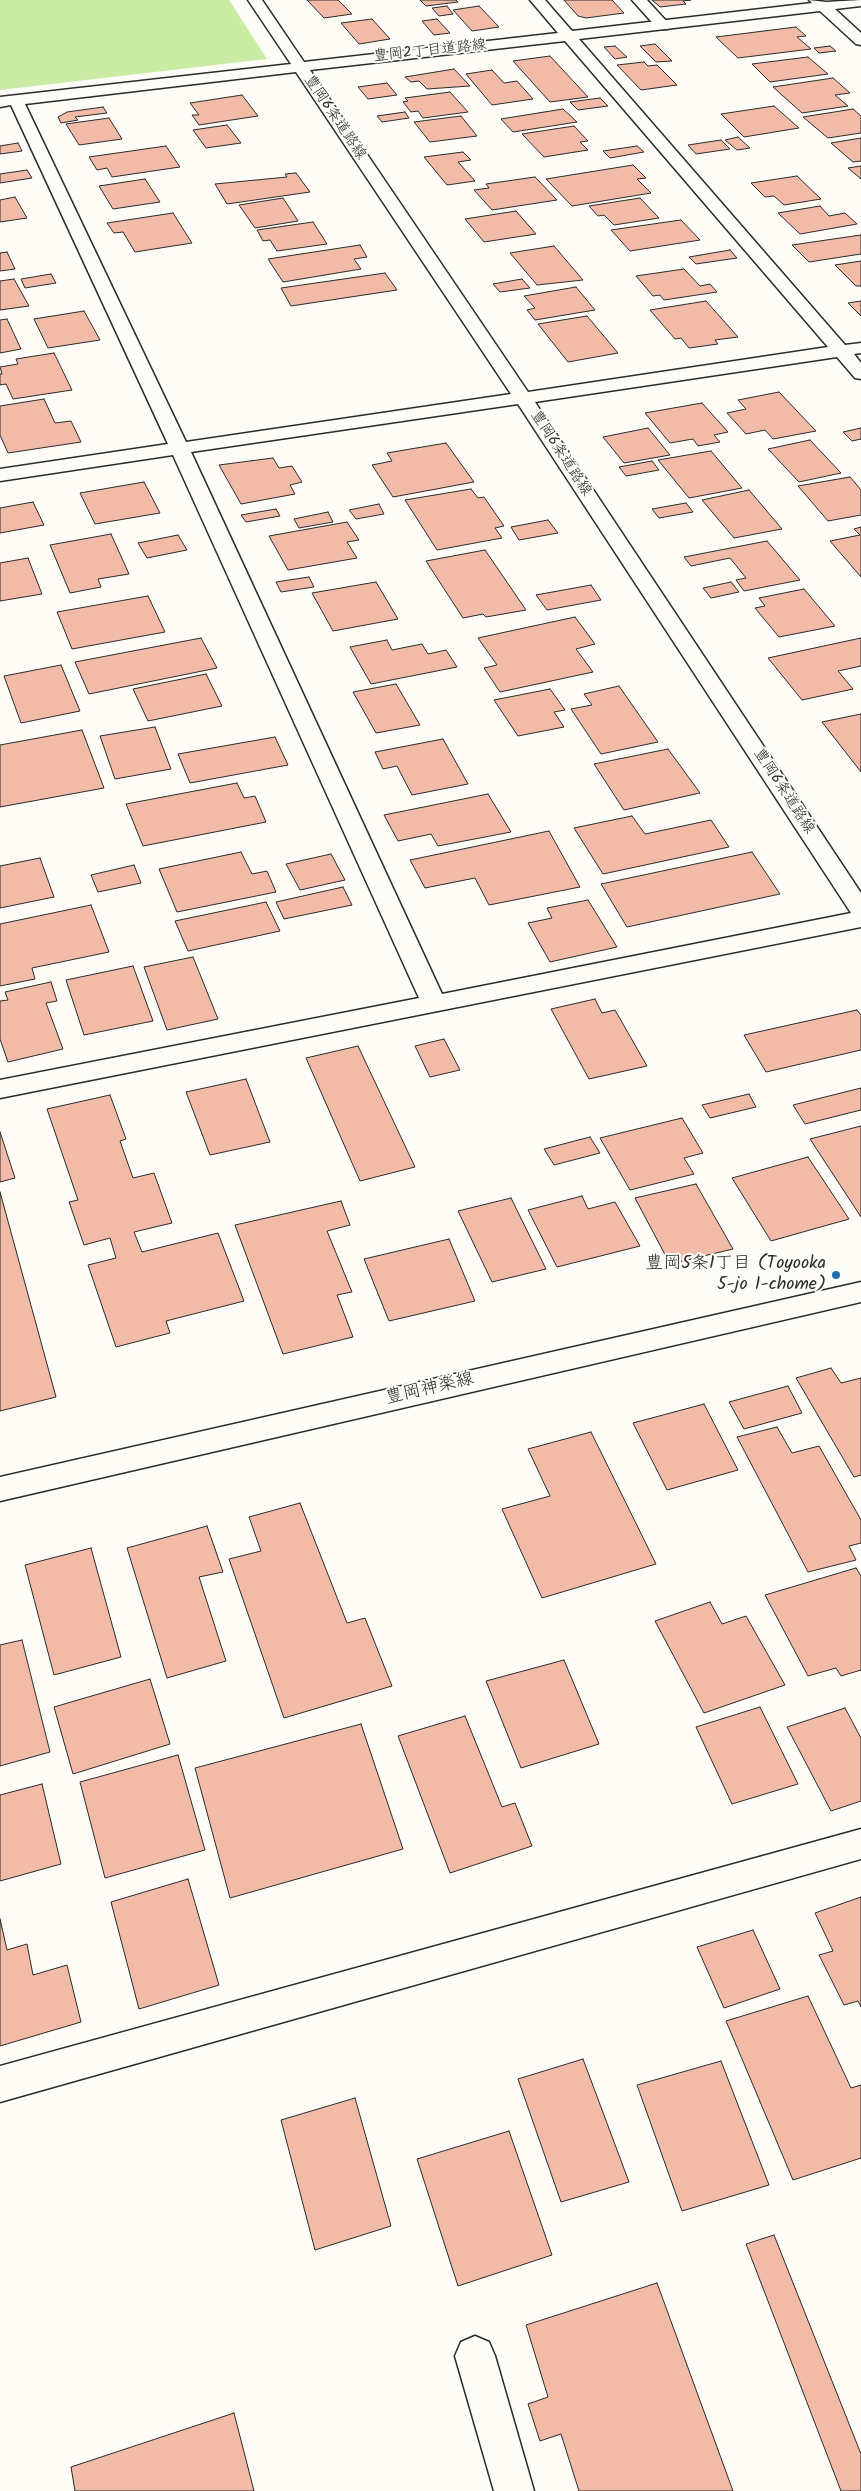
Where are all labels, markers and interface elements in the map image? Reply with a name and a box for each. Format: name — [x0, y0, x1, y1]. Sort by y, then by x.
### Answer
street label: 豊岡2丁目道路線 — [373, 37, 487, 67]
street label: 豊岡6条道路線 — [299, 72, 369, 164]
street label: 豊岡6条道路線 — [526, 408, 594, 500]
street label: 豊岡6条道路線 — [749, 746, 817, 838]
place label: 豊岡5条1丁目 (Toyooka 5-jo 1-chome) — [645, 1254, 826, 1296]
marker: 豊岡5条1丁目 (Toyooka 5-jo 1-chome) — [830, 1269, 842, 1281]
street label: 豊岡神楽線 — [384, 1369, 476, 1411]

